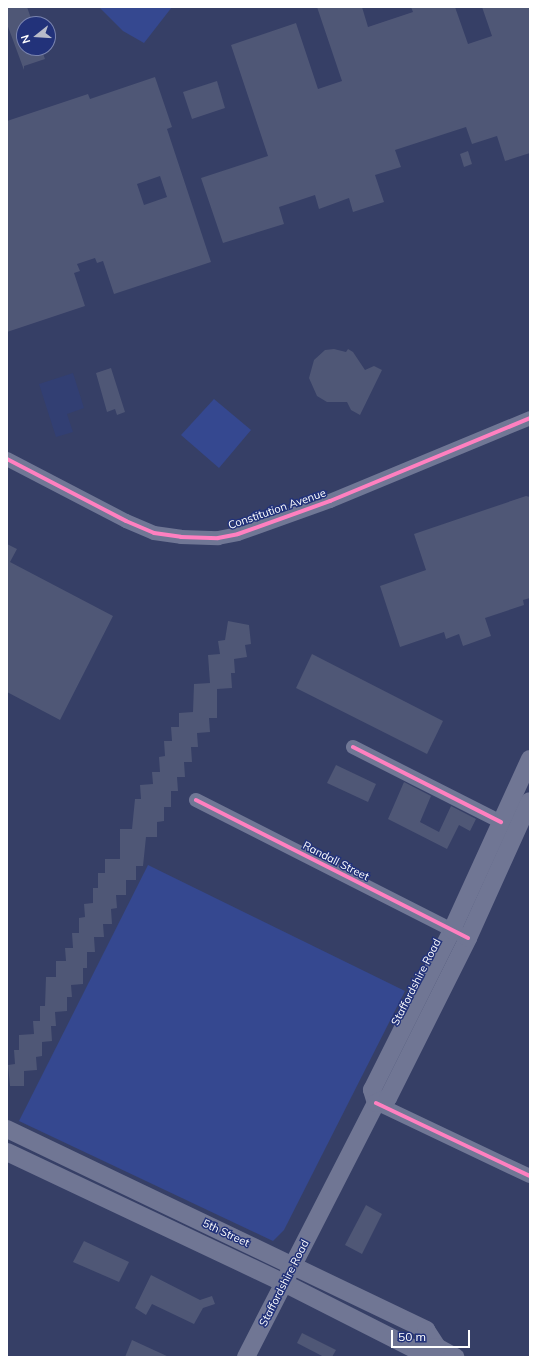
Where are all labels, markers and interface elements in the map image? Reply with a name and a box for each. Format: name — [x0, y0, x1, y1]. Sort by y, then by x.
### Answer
north arrow — [16, 16, 56, 56]
text: N — [18, 33, 33, 45]
street label: Constitution Avenue — [226, 486, 328, 532]
street label: Randall Street — [301, 839, 371, 883]
street label: Staffordshire Road — [388, 936, 444, 1028]
street label: 5th Street — [200, 1216, 252, 1250]
street label: Staffordshire Road — [256, 1237, 312, 1329]
scale bar — [393, 1322, 472, 1348]
text: 50 m — [398, 1329, 426, 1344]

